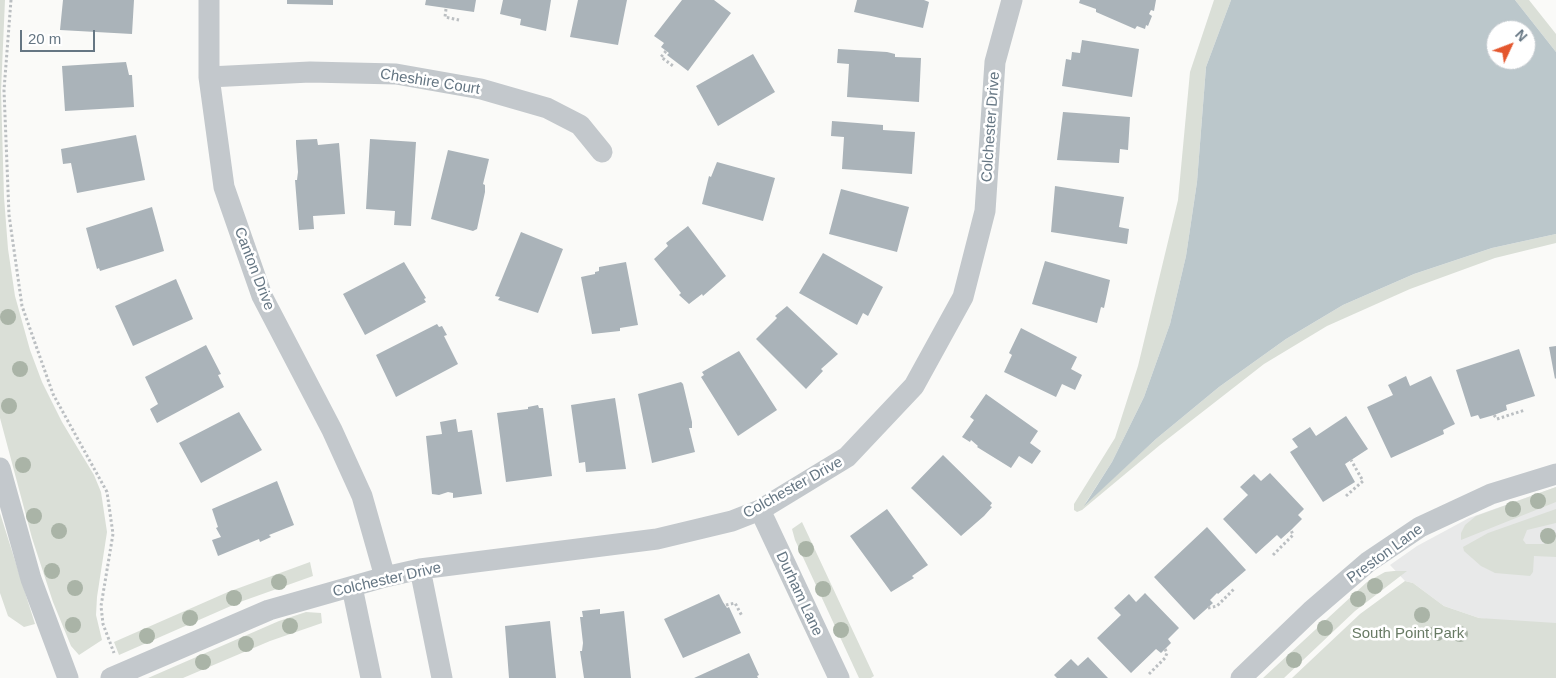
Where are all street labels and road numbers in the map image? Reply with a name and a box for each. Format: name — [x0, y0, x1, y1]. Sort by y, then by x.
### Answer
street label: Cheshire Court — [379, 65, 481, 99]
street label: Colchester Drive — [978, 71, 1004, 183]
street label: Canton Drive — [230, 225, 278, 313]
street label: Colchester Drive — [740, 453, 846, 523]
street label: Preston Lane — [1344, 520, 1426, 588]
street label: Durham Lane — [772, 549, 826, 639]
street label: Colchester Drive — [331, 559, 443, 601]

